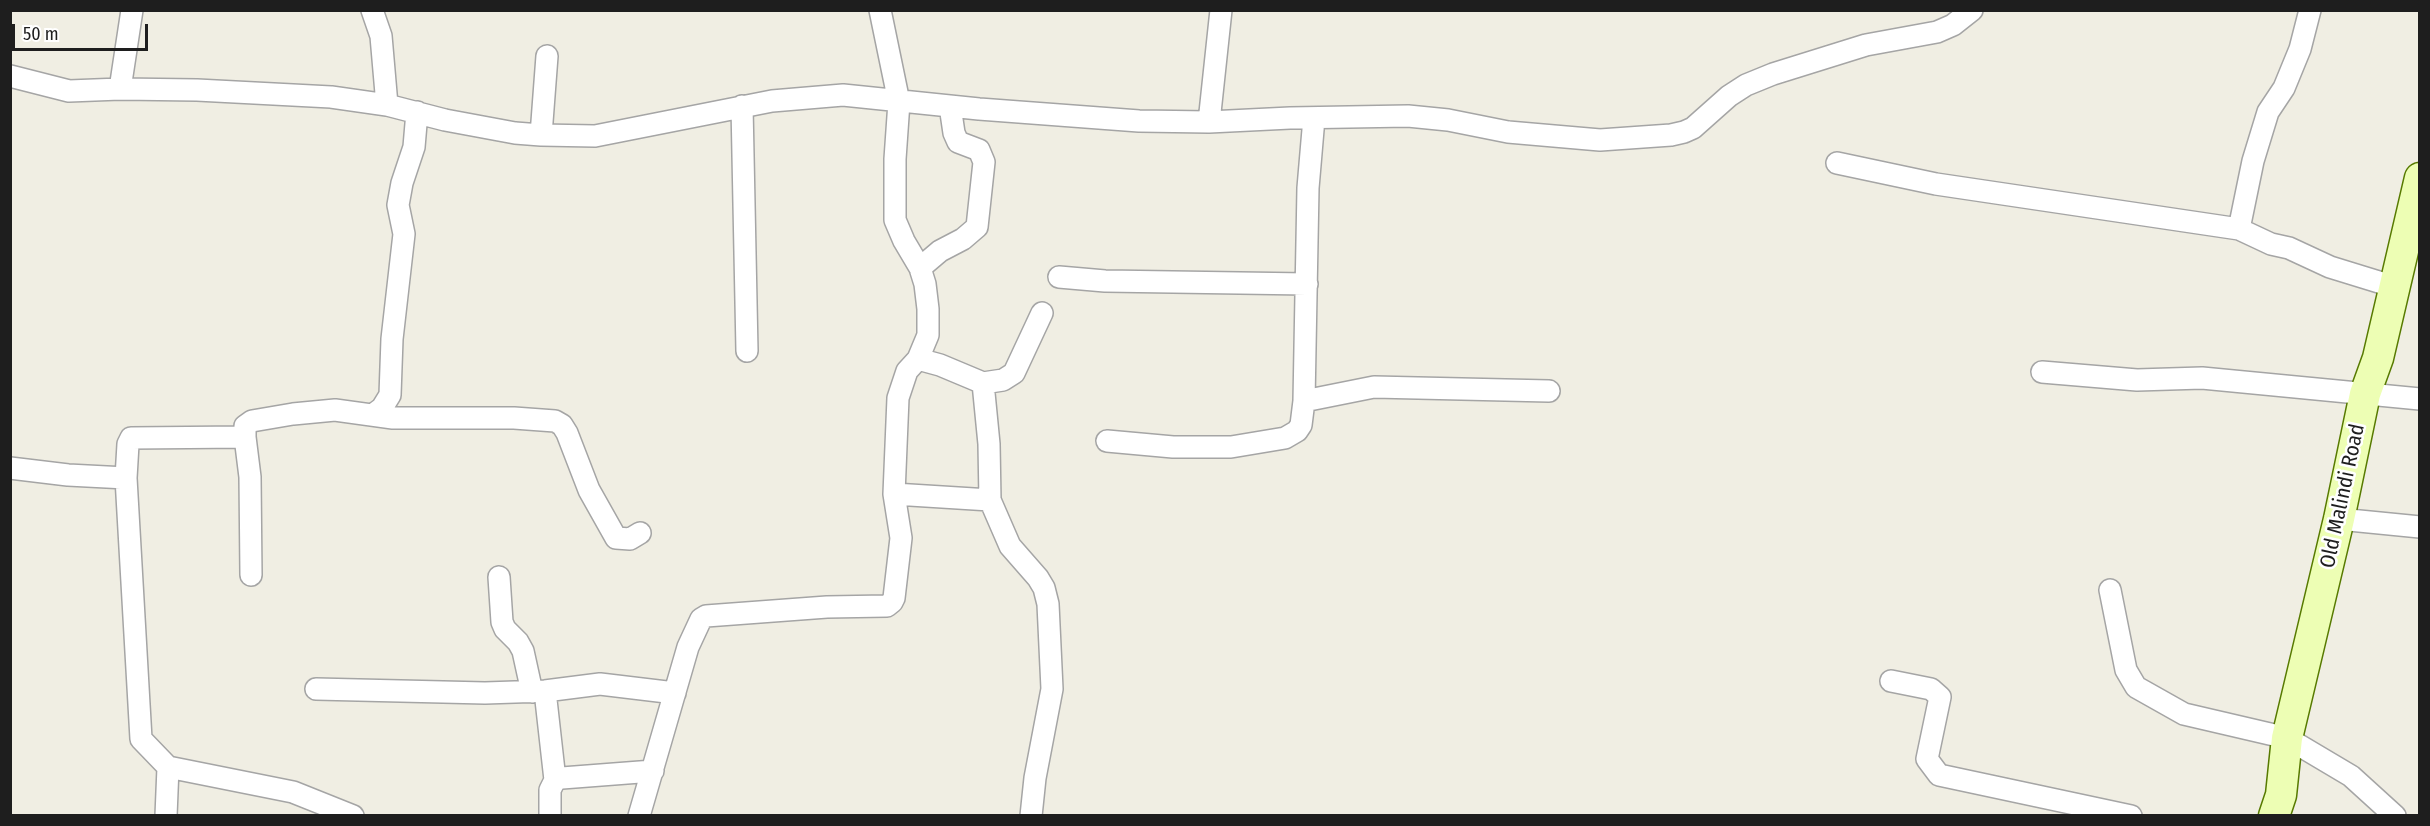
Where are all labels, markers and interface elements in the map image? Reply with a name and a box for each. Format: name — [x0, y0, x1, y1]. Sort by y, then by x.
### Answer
scale bar — [15, 12, 152, 50]
text: 50 m — [23, 23, 59, 45]
street label: Old Malindi Road — [2315, 422, 2371, 570]

